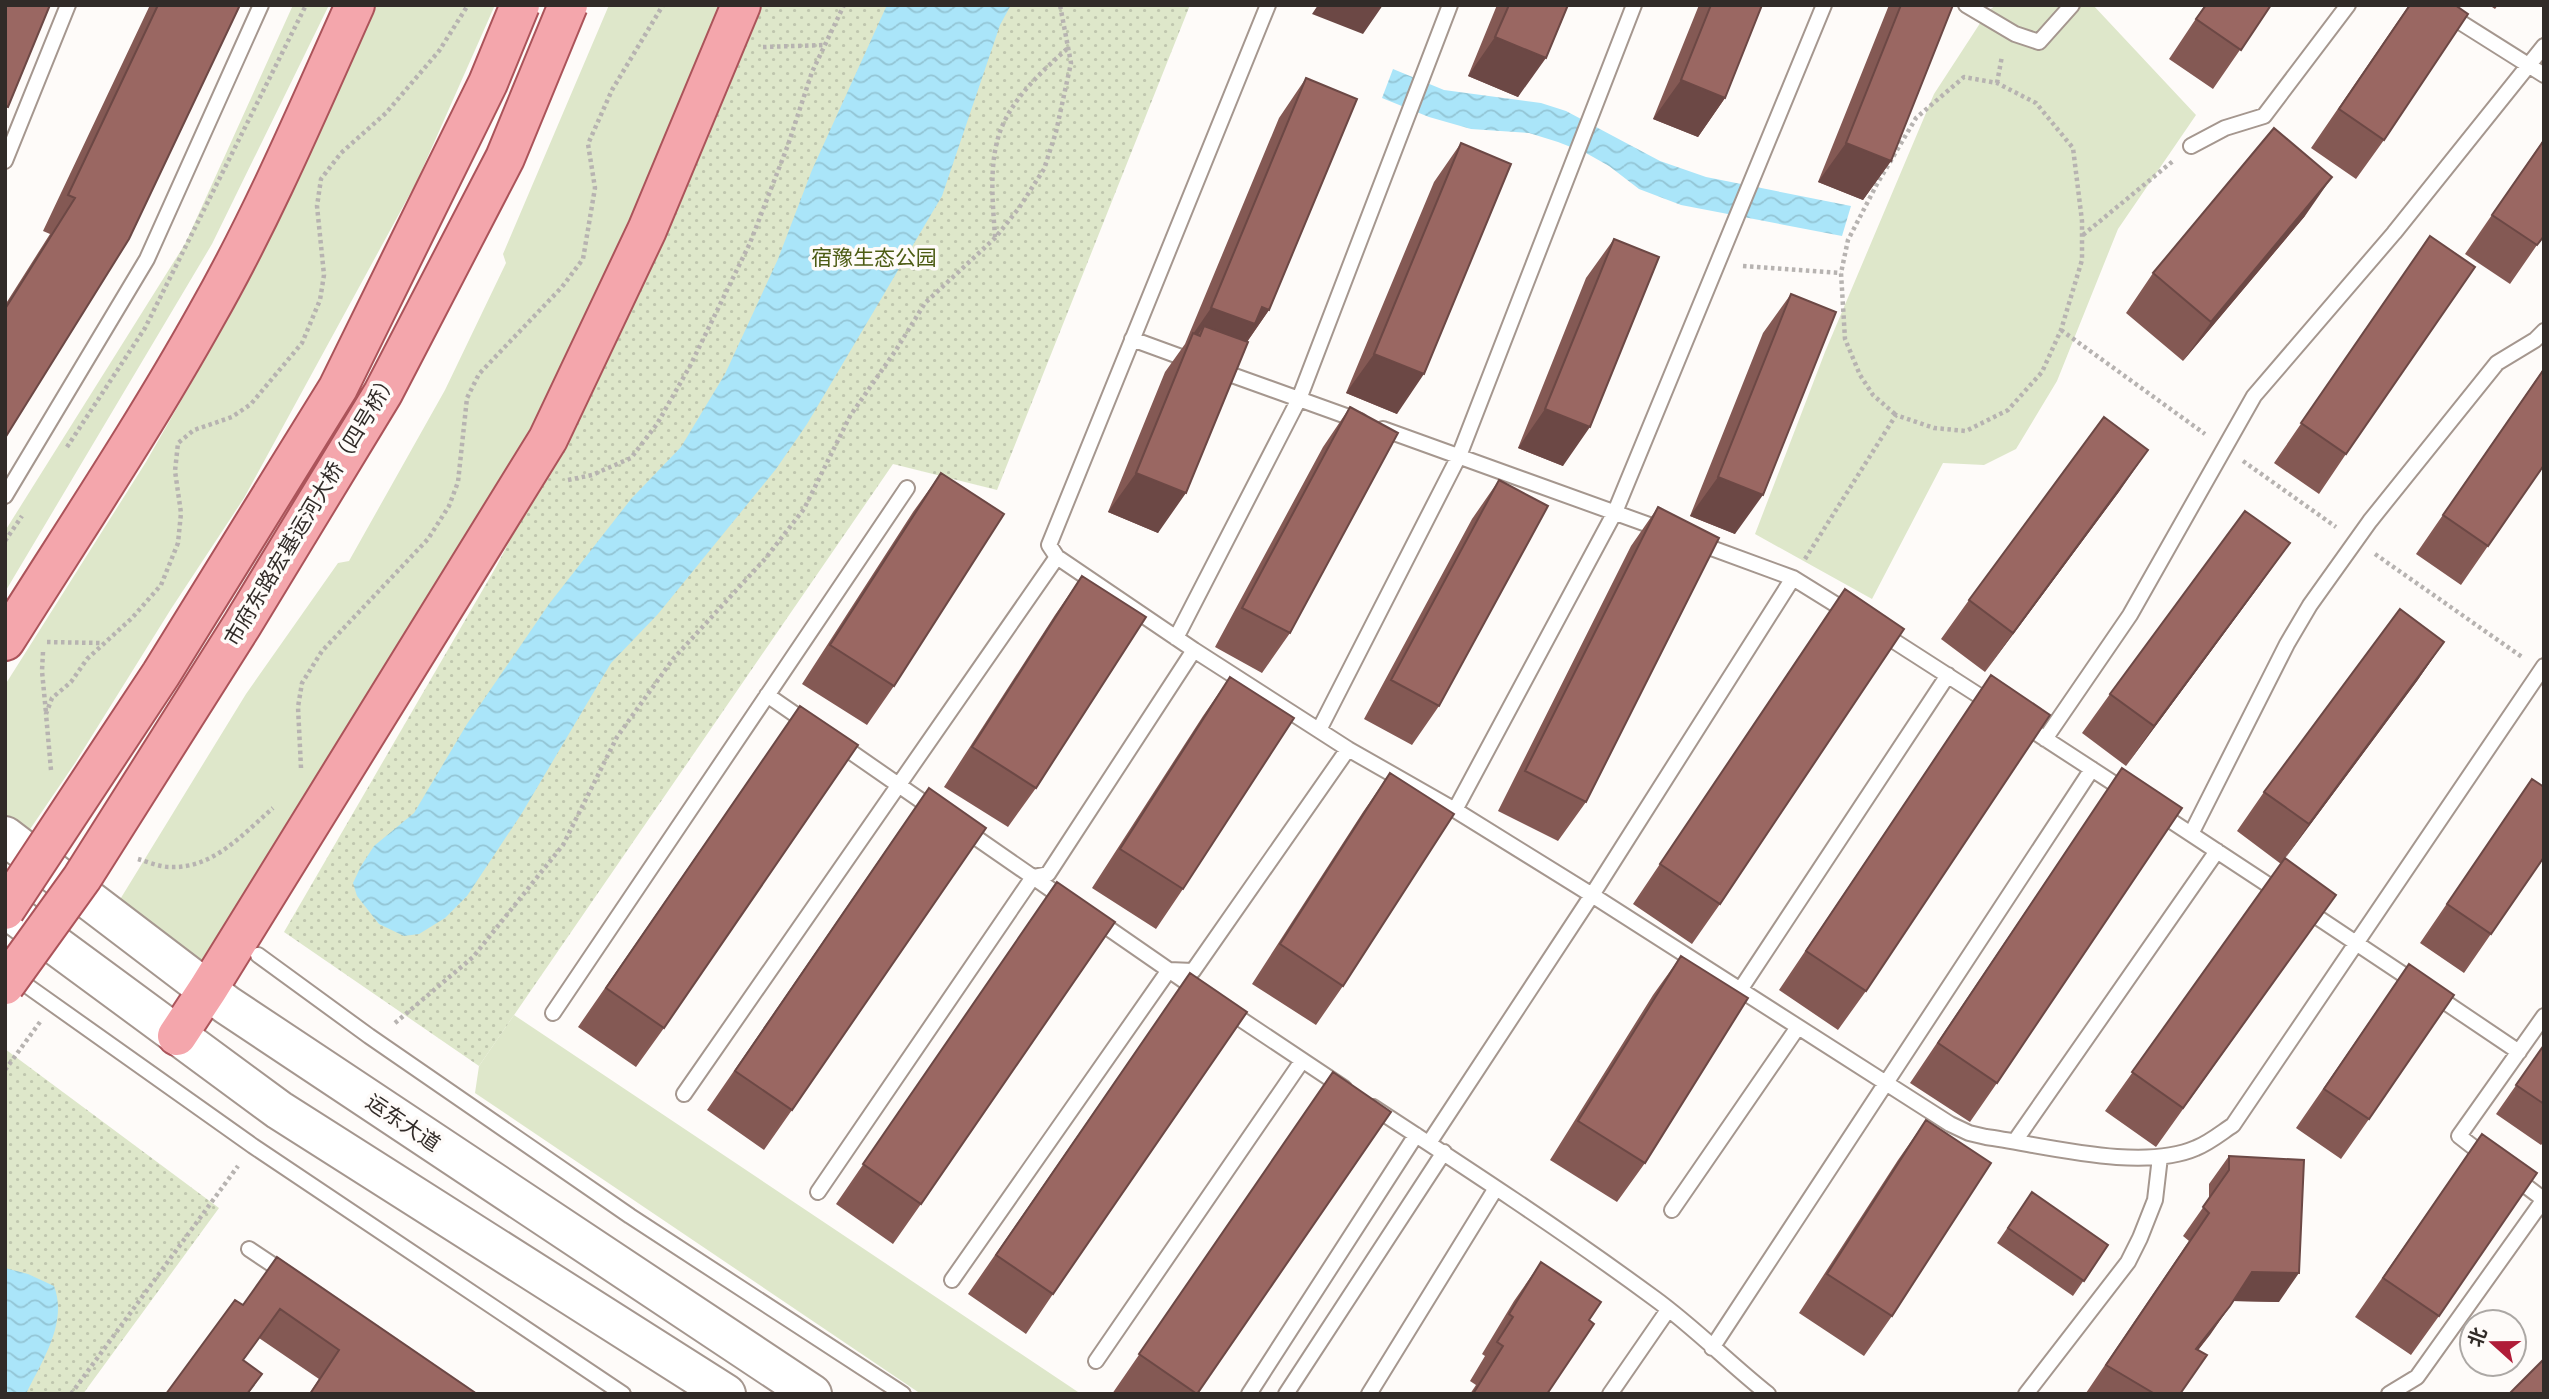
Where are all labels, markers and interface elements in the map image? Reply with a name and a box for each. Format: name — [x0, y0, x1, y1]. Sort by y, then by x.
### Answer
park label: 宿豫生态公园 — [811, 245, 937, 270]
street label: 市府东路宏基运河大桥（四号桥） — [219, 367, 402, 650]
street label: 运东大道 — [361, 1089, 445, 1156]
north arrow — [2458, 1308, 2528, 1378]
text: 北 — [2463, 1324, 2492, 1350]

